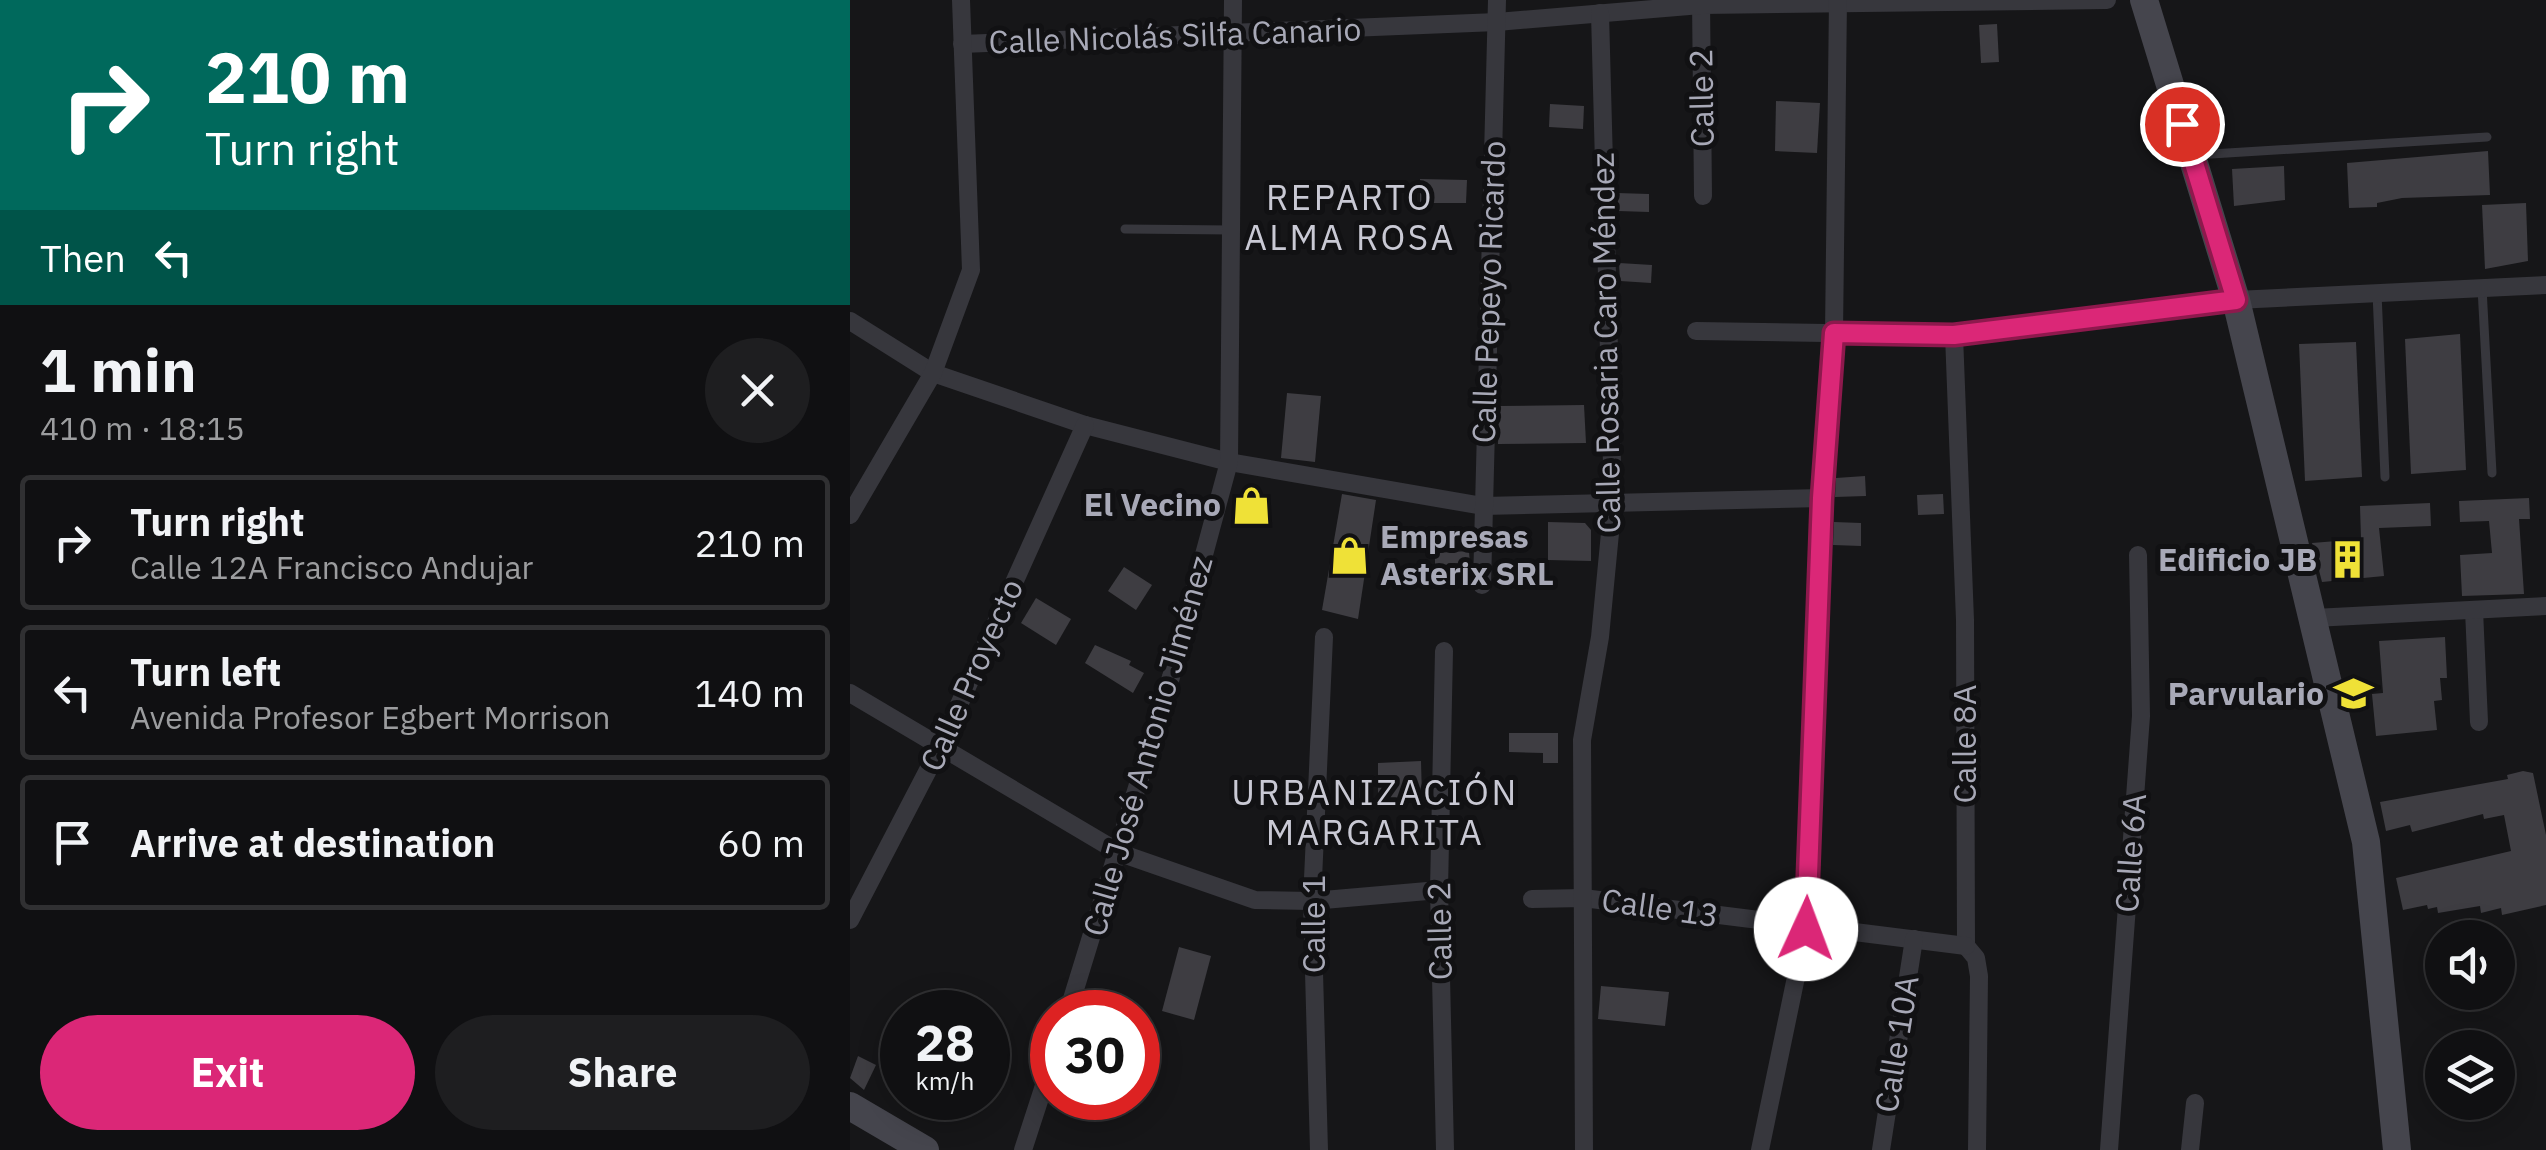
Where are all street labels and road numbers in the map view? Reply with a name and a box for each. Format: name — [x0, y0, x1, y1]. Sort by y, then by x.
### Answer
street label: Calle Nicolás Silfa Canario — [988, 8, 1362, 62]
street label: Calle 2 — [1679, 48, 1723, 148]
street label: Calle Pepeyo Ricardo — [1462, 140, 1514, 444]
street label: Calle Rosaria Caro Méndez — [1581, 152, 1629, 534]
street label: Calle José Antonio Jiménez — [1073, 551, 1222, 941]
street label: Calle Proyecto — [910, 572, 1032, 777]
street label: Calle 8A — [1943, 684, 1985, 804]
street label: Calle 6A — [2105, 792, 2155, 914]
street label: Calle 1 — [1292, 875, 1334, 973]
street label: Calle 13 — [1599, 878, 1721, 936]
street label: Calle 2 — [1417, 881, 1461, 981]
street label: Calle 10A — [1864, 972, 1928, 1115]

